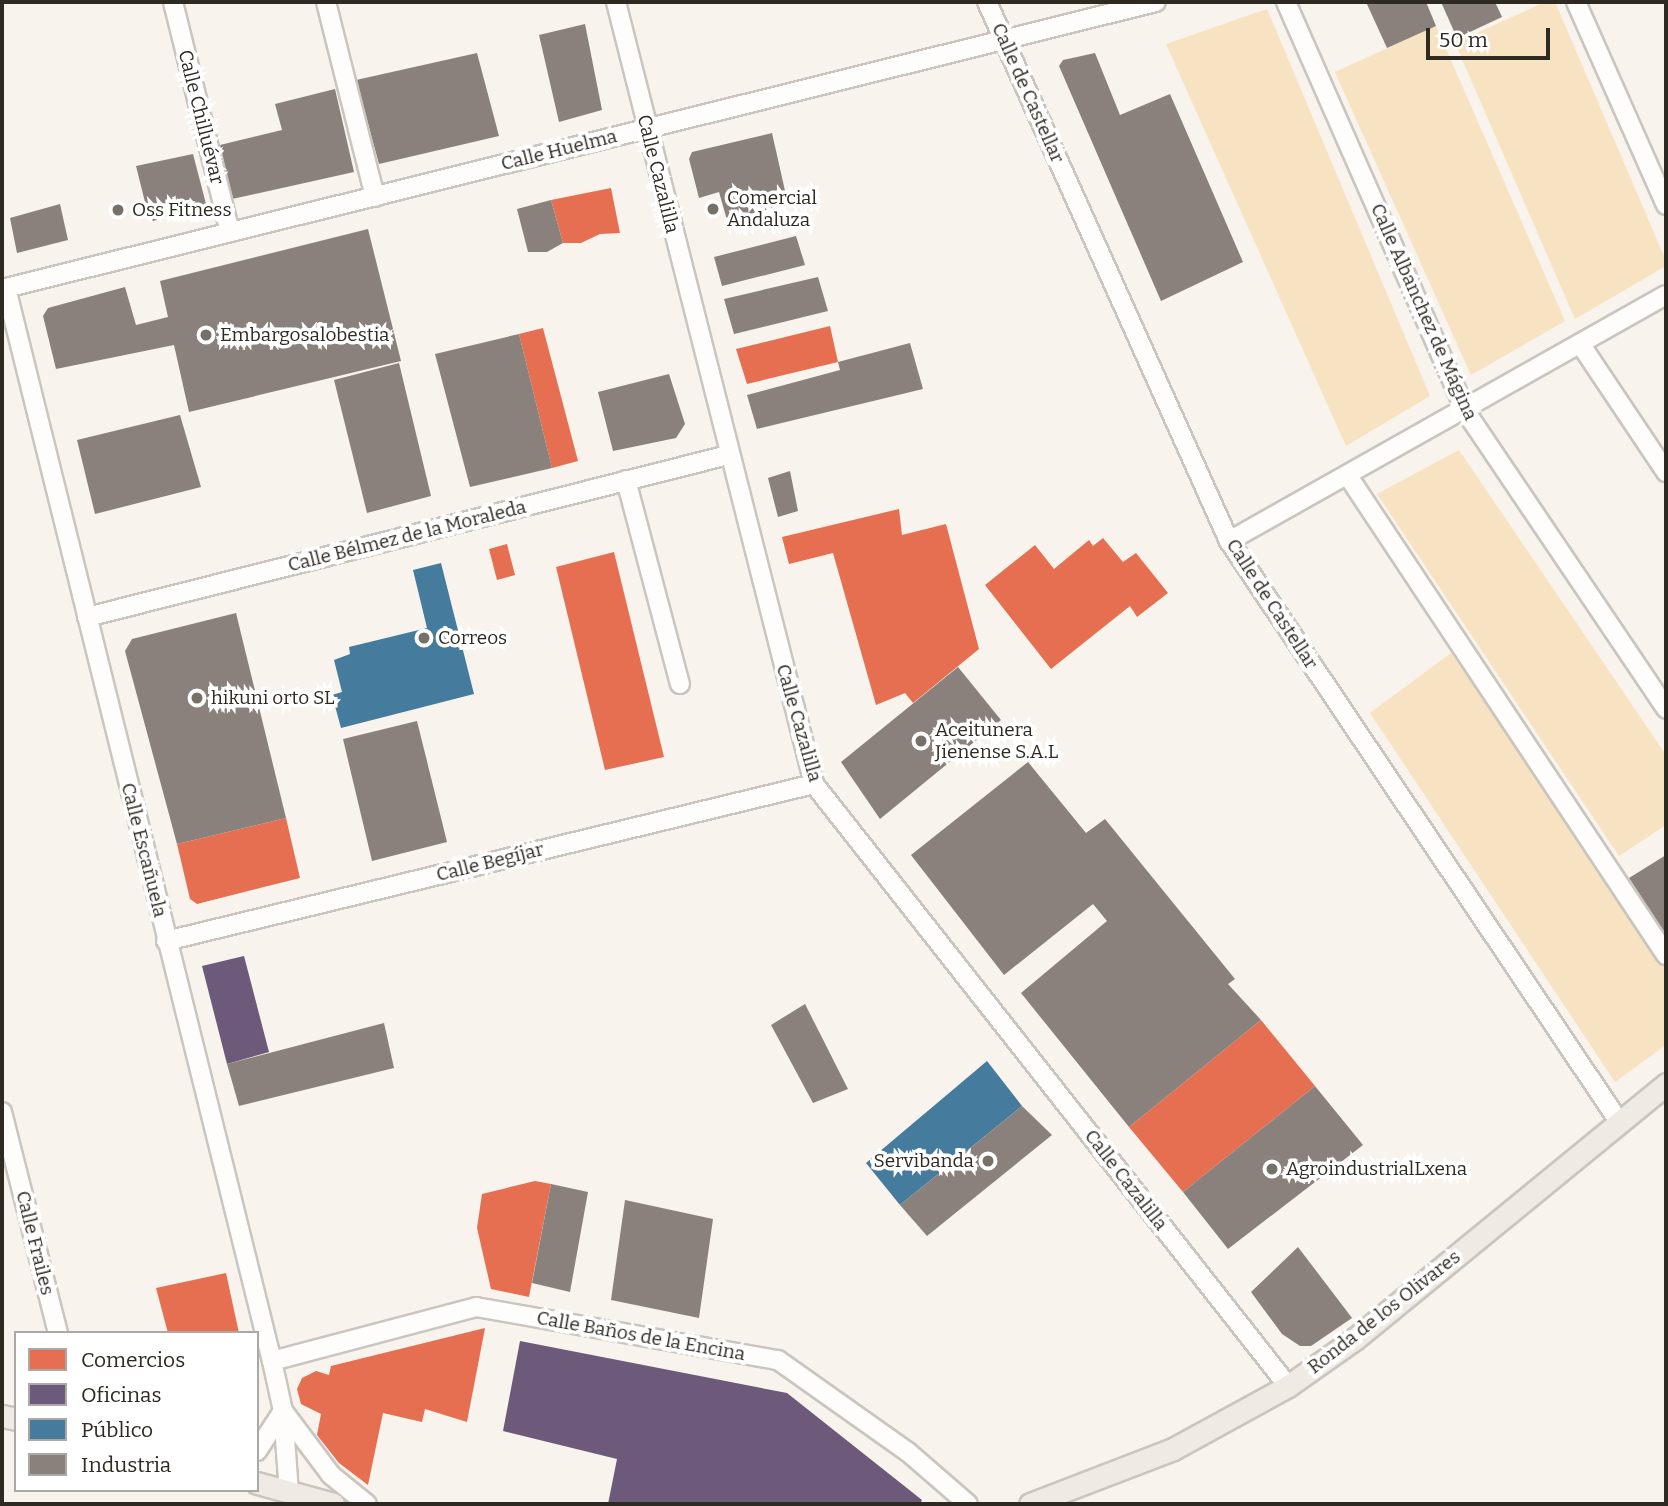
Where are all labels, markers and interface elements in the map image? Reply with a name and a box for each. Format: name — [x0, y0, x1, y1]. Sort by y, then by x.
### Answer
scale bar — [1430, 14, 1554, 58]
street label: Calle de Castellar — [987, 20, 1069, 166]
text: 50 m — [1439, 27, 1488, 53]
street label: Calle Chilluévar — [173, 47, 229, 187]
street label: Calle Cazalilla — [632, 112, 684, 236]
street label: Calle Huelma — [499, 125, 619, 175]
place label: Comercial Andaluza — [727, 187, 817, 231]
place label: Oss Fitness — [132, 199, 231, 221]
street label: Calle Albanchez de Mágina — [1366, 200, 1482, 424]
marker: Comercial Andaluza — [705, 201, 721, 217]
marker: Oss Fitness — [110, 202, 126, 218]
place label: Embargosalobestia — [220, 324, 389, 346]
marker: Embargosalobestia — [198, 327, 214, 343]
street label: Calle Bélmez de la Moraleda — [286, 495, 528, 577]
street label: Calle de Castellar — [1221, 535, 1323, 673]
place label: Correos — [438, 627, 507, 649]
marker: Correos — [416, 630, 432, 646]
street label: Calle Cazalilla — [771, 662, 827, 784]
place label: hikuni orto SL — [211, 687, 335, 709]
marker: hikuni orto SL — [189, 690, 205, 706]
place label: Aceitunera Jienense S.A.L — [935, 719, 1058, 763]
marker: Aceitunera Jienense S.A.L — [913, 733, 929, 749]
street label: Calle Escañuela — [116, 781, 172, 919]
street label: Calle Begíjar — [434, 838, 546, 886]
street label: Calle Cazalilla — [1080, 1125, 1172, 1235]
place label: Servibanda — [874, 1150, 974, 1172]
marker: Servibanda — [980, 1153, 996, 1169]
place label: AgroindustrialLxena — [1286, 1158, 1467, 1180]
marker: AgroindustrialLxena — [1264, 1161, 1280, 1177]
street label: Calle Frailes — [11, 1189, 59, 1297]
street label: Ronda de los Olivares — [1303, 1245, 1465, 1379]
street label: Calle Baños de la Encina — [535, 1306, 747, 1366]
legend — [14, 1331, 259, 1492]
text: Comercios — [81, 1347, 185, 1373]
text: Oficinas — [81, 1382, 162, 1408]
text: Público — [81, 1417, 153, 1443]
text: Industria — [81, 1452, 171, 1478]

